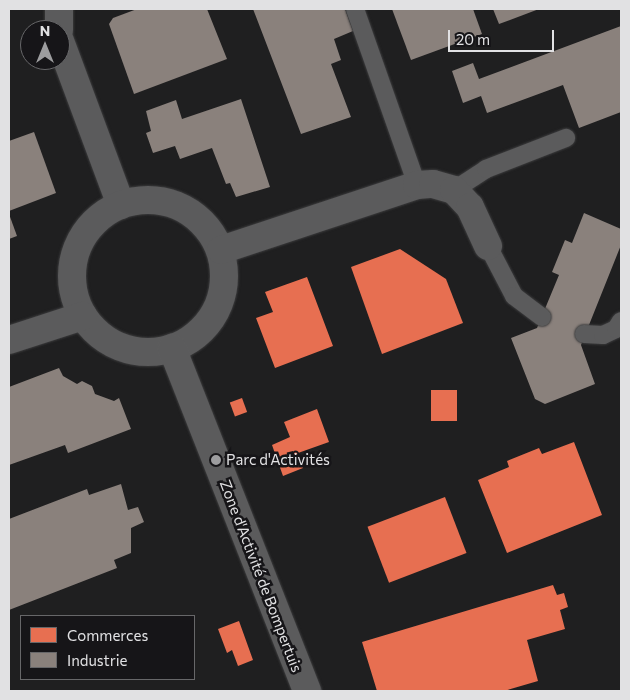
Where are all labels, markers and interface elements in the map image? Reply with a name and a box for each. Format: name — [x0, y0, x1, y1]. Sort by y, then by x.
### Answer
north arrow — [20, 20, 70, 70]
scale bar — [450, 20, 556, 52]
text: N — [40, 22, 50, 39]
text: 20 m — [456, 30, 490, 48]
place label: Parc d'Activités — [226, 451, 330, 469]
marker: Parc d'Activités — [210, 454, 222, 466]
street label: Zone d'Activité de Bompertuis — [216, 477, 306, 675]
legend — [20, 615, 195, 680]
text: Commerces — [67, 626, 148, 644]
text: Industrie — [67, 651, 128, 669]

